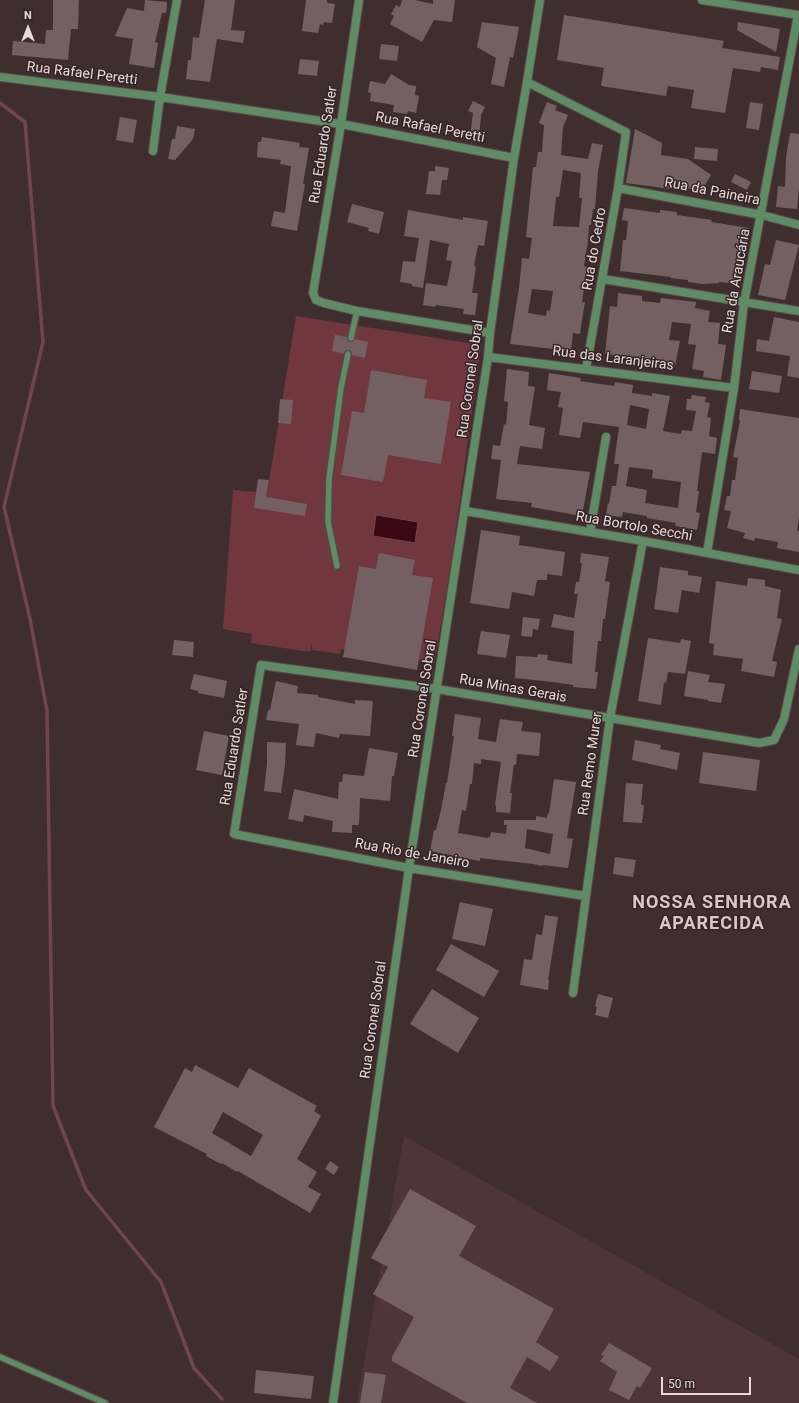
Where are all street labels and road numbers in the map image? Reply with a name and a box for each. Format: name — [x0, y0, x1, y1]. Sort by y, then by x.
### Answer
street label: Rua Rafael Peretti — [26, 59, 138, 89]
street label: Rua Eduardo Satler — [306, 85, 342, 205]
street label: Rua Rafael Peretti — [374, 109, 486, 147]
street label: Rua da Paineira — [663, 175, 761, 209]
street label: Rua do Cedro — [579, 206, 611, 292]
street label: Rua da Araucária — [720, 227, 754, 335]
street label: Rua Coronel Sobral — [454, 319, 488, 439]
street label: Rua das Laranjeiras — [551, 343, 675, 375]
street label: Rua Bortolo Secchi — [574, 508, 694, 546]
street label: Rua Coronel Sobral — [405, 639, 441, 759]
street label: Rua Minas Gerais — [458, 671, 568, 707]
street label: Rua Eduardo Satler — [217, 687, 253, 807]
street label: Rua Remo Murer — [575, 711, 607, 817]
street label: Rua Rio de Janeiro — [353, 836, 471, 872]
street label: Rua Coronel Sobral — [357, 960, 391, 1080]

